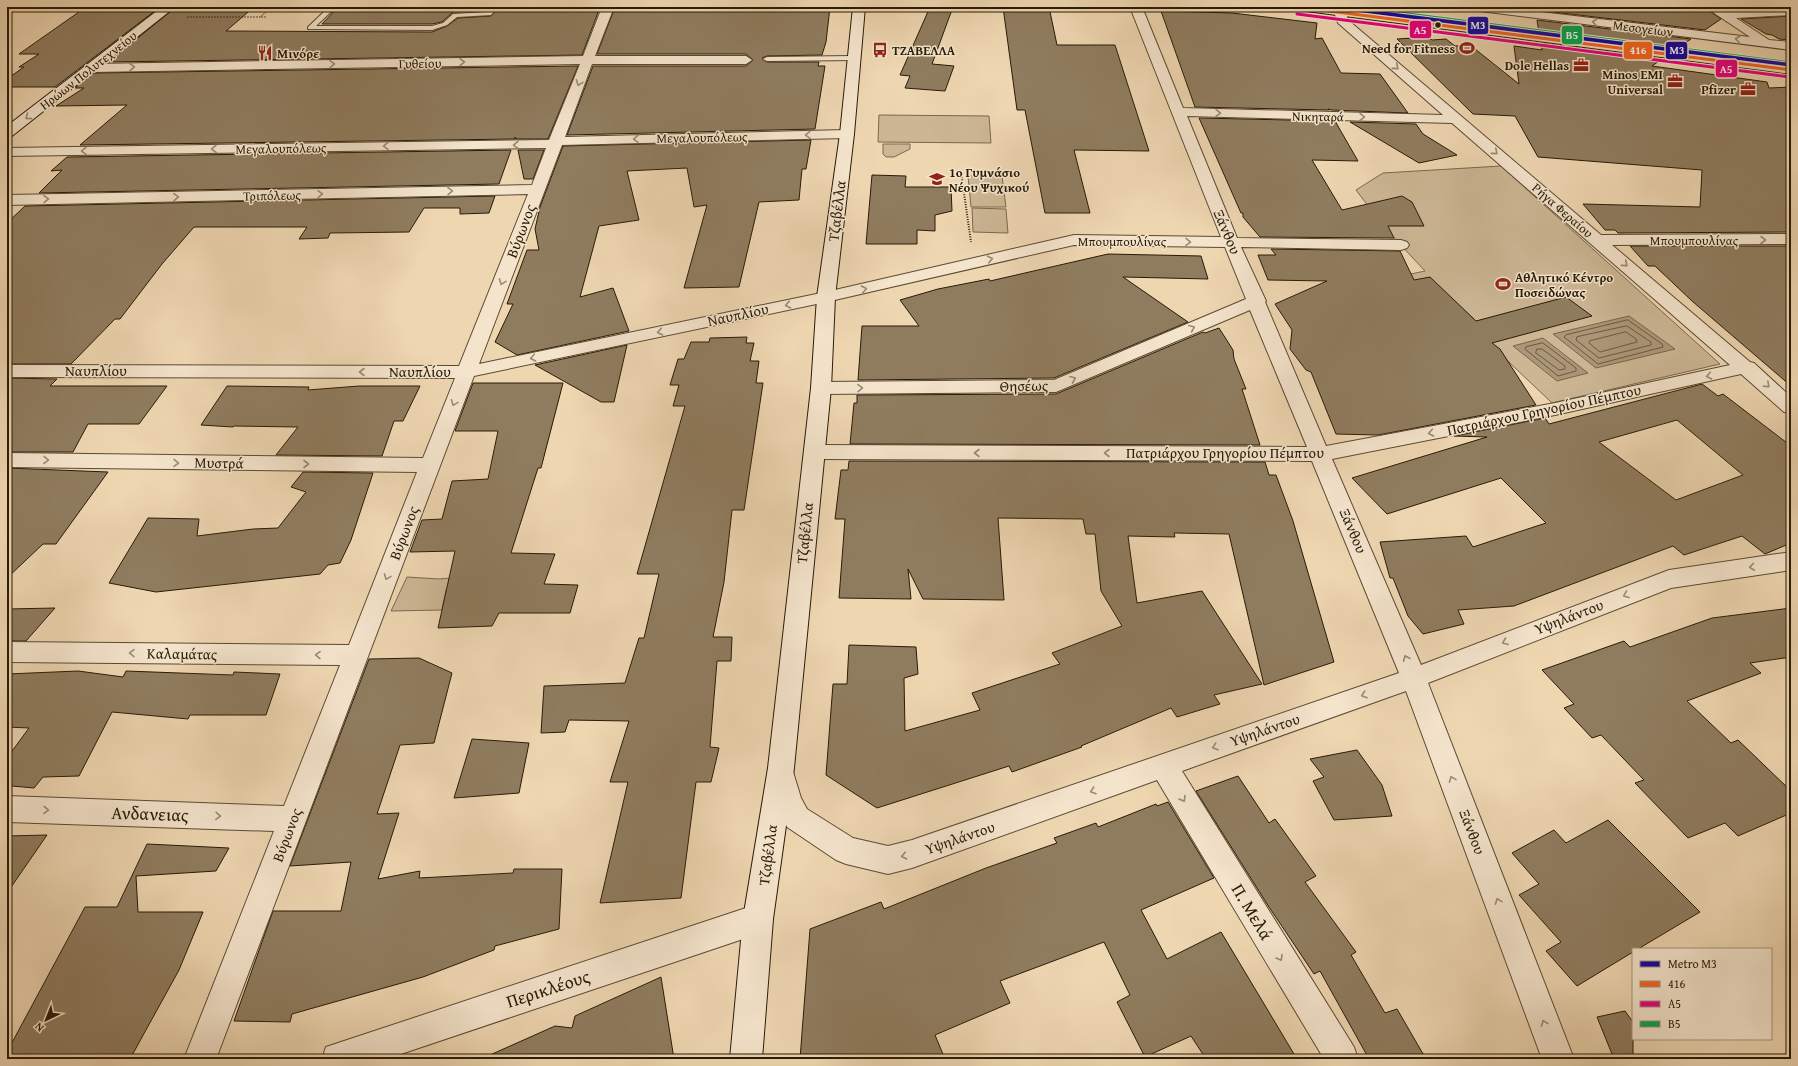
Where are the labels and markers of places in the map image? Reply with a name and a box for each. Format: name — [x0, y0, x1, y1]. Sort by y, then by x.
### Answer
unlabelled marker — [1433, 20, 1443, 30]
place label: Need for Fitness — [1362, 39, 1455, 58]
sports icon: Need for Fitness — [1458, 39, 1476, 57]
bus stop icon: ΤΖΑΒΕΛΛΑ — [871, 41, 889, 59]
place label: ΤΖΑΒΕΛΛΑ — [892, 41, 956, 60]
restaurant icon: Μινόρε — [256, 44, 274, 62]
place label: Μινόρε — [277, 44, 319, 63]
place label: Dole Hellas — [1505, 56, 1569, 75]
office icon: Dole Hellas — [1572, 56, 1590, 74]
place label: Minos EMI Universal — [1602, 65, 1663, 99]
office icon: Minos EMI Universal — [1666, 72, 1684, 90]
place label: Pfizer — [1701, 80, 1736, 99]
office icon: Pfizer — [1739, 80, 1757, 98]
place label: 1ο Γυμνάσιο Νέου Ψυχικού — [949, 163, 1029, 197]
school or university icon: 1ο Γυμνάσιο Νέου Ψυχικού — [928, 170, 946, 188]
place label: Αθλητικό Κέντρο Ποσειδώνας — [1515, 268, 1613, 302]
sports icon: Αθλητικό Κέντρο Ποσειδώνας — [1494, 275, 1512, 293]

